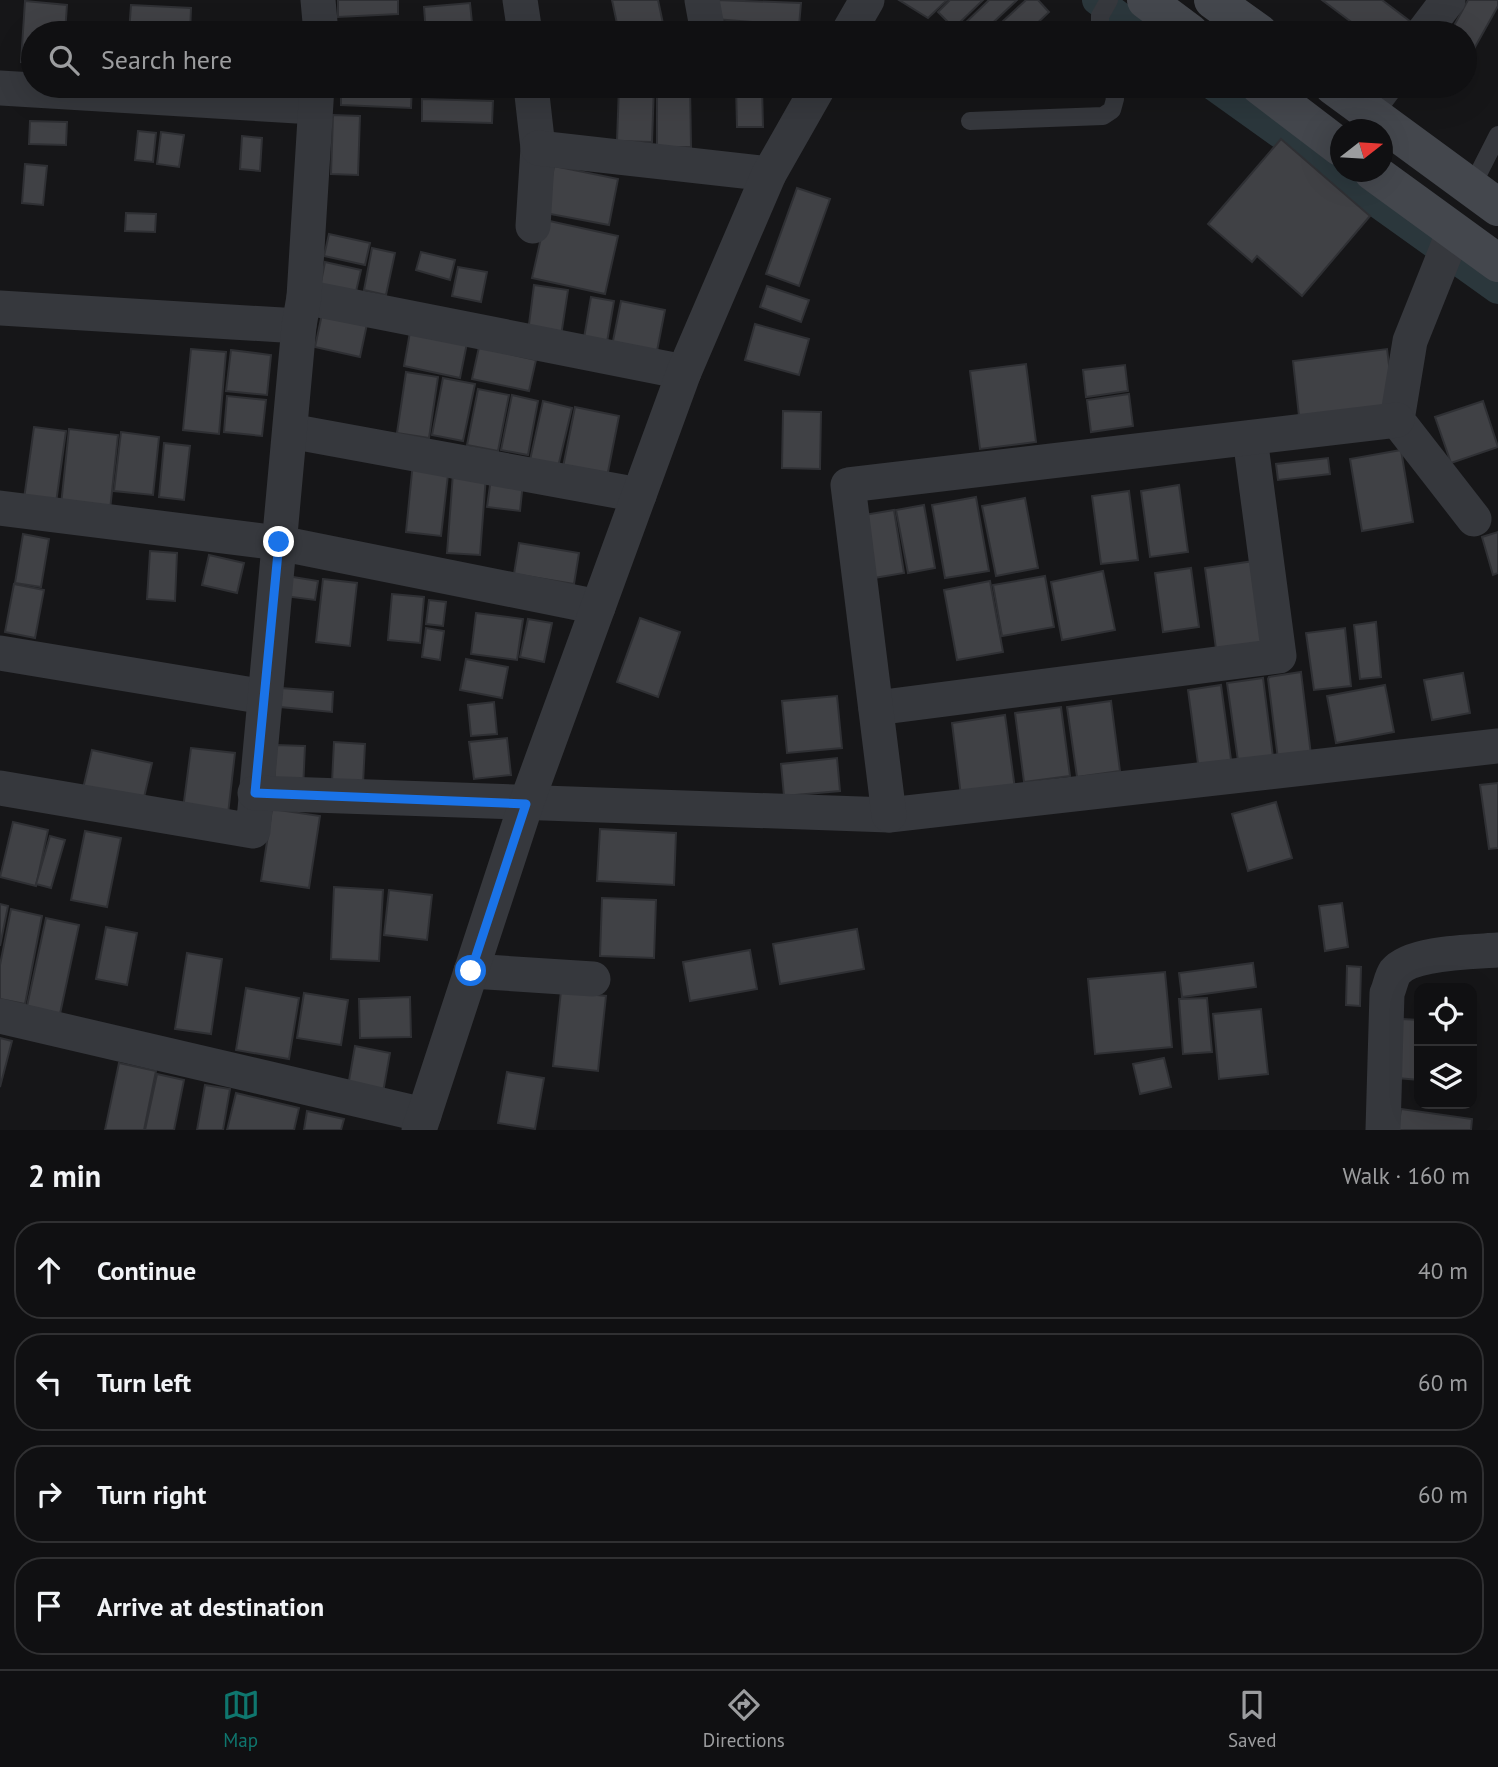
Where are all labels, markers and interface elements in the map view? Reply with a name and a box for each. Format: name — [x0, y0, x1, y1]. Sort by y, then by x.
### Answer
search box — [21, 21, 1477, 98]
icon: search — [45, 41, 83, 79]
text: Search here — [101, 43, 232, 76]
north arrow — [1330, 119, 1393, 182]
route end — [263, 526, 294, 557]
route start — [455, 955, 486, 986]
map controls — [1414, 983, 1477, 1109]
button: locate — [1414, 983, 1477, 1046]
button: layers — [1414, 1046, 1477, 1109]
text: 2 min — [28, 1156, 101, 1195]
text: Walk · 160 m — [1343, 1161, 1470, 1190]
icon: ahead — [30, 1251, 68, 1289]
text: Continue — [97, 1254, 196, 1287]
text: 40 m — [1418, 1256, 1468, 1285]
icon: left — [30, 1363, 68, 1401]
text: Turn left — [97, 1366, 191, 1399]
text: 60 m — [1418, 1368, 1468, 1397]
icon: right — [30, 1475, 68, 1513]
text: Turn right — [97, 1478, 206, 1511]
text: 60 m — [1418, 1480, 1468, 1509]
icon: arrive — [30, 1587, 68, 1625]
text: Arrive at destination — [97, 1590, 324, 1623]
tab: Map — [222, 1686, 260, 1752]
tab: Directions — [703, 1686, 785, 1752]
tab: Saved — [1228, 1686, 1276, 1752]

